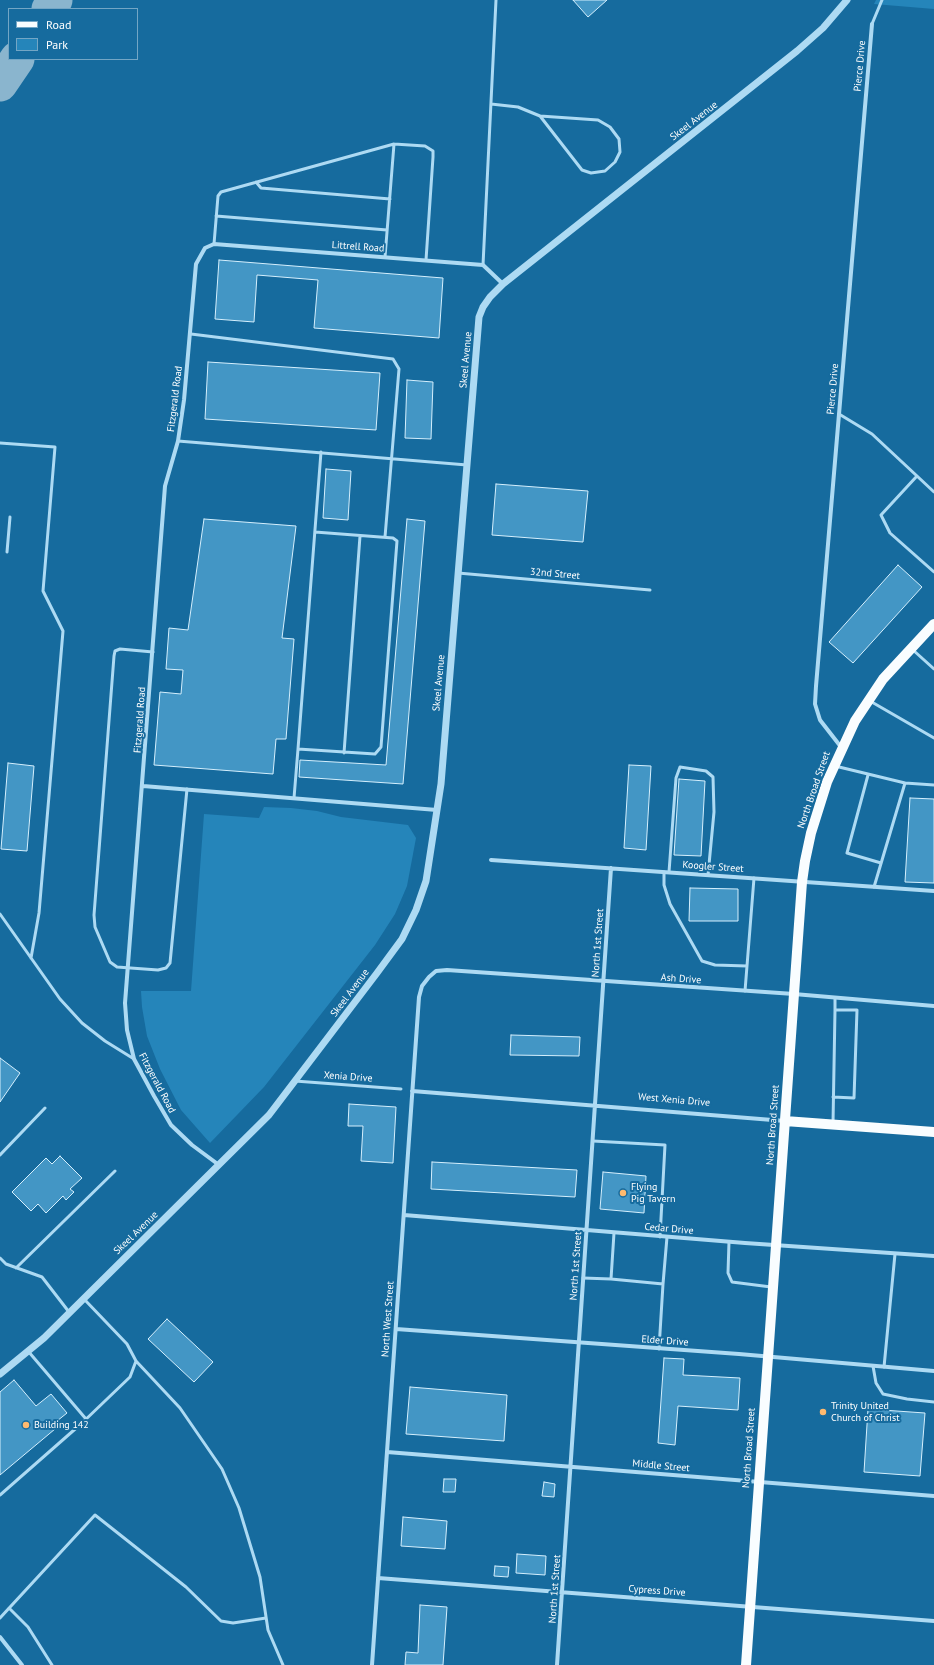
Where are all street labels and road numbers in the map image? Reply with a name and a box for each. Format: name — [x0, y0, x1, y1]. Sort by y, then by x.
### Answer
street label: Pierce Drive — [852, 40, 868, 92]
street label: Skeel Avenue — [668, 99, 720, 143]
street label: Littrell Road — [331, 239, 385, 255]
street label: Skeel Avenue — [458, 331, 474, 389]
street label: Pierce Drive — [825, 363, 841, 415]
street label: Fitzgerald Road — [165, 365, 185, 433]
street label: 32nd Street — [530, 566, 580, 582]
street label: Skeel Avenue — [431, 654, 447, 712]
street label: Fitzgerald Road — [132, 686, 148, 754]
street label: North Broad Street — [795, 750, 833, 830]
street label: Koogler Street — [682, 859, 744, 875]
street label: North 1st Street — [590, 908, 606, 978]
street label: Skeel Avenue — [328, 967, 372, 1019]
street label: Ash Drive — [660, 972, 702, 986]
street label: Fitzgerald Road — [136, 1051, 178, 1115]
street label: Xenia Drive — [323, 1069, 373, 1085]
street label: North Broad Street — [764, 1084, 782, 1166]
street label: West Xenia Drive — [638, 1091, 710, 1109]
street label: Skeel Avenue — [111, 1209, 161, 1257]
street label: Cedar Drive — [644, 1221, 694, 1237]
street label: North 1st Street — [568, 1231, 584, 1301]
street label: North West Street — [379, 1281, 397, 1357]
street label: Elder Drive — [641, 1333, 689, 1349]
street label: North Broad Street — [740, 1407, 758, 1489]
street label: Middle Street — [632, 1458, 690, 1474]
street label: North 1st Street — [547, 1554, 563, 1624]
street label: Cypress Drive — [628, 1583, 686, 1599]

